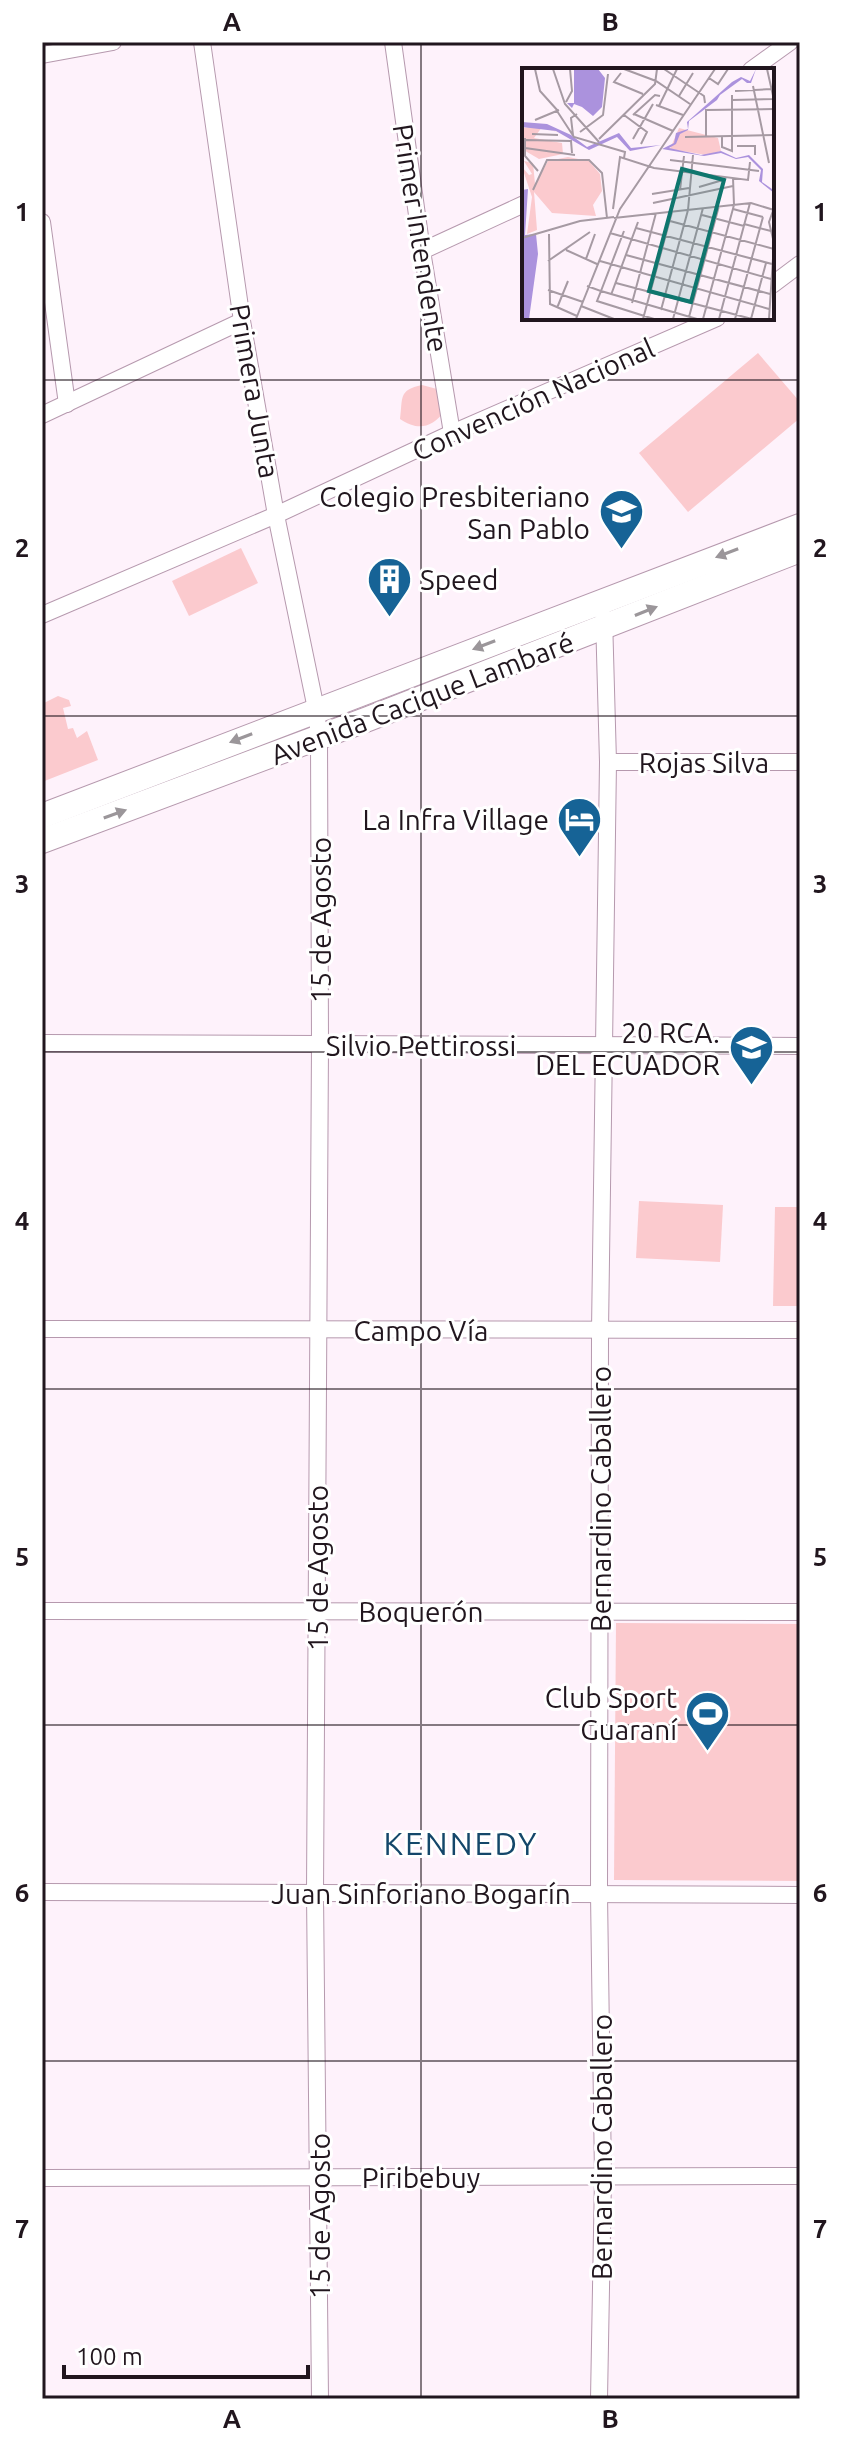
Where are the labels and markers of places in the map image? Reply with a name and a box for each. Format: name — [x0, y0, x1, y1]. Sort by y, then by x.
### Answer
place label: Colegio Presbiteriano San Pablo — [319, 481, 590, 544]
school or university icon: Colegio Presbiteriano San Pablo — [597, 488, 645, 551]
building icon: Speed — [365, 555, 413, 618]
place label: Speed — [420, 564, 498, 595]
hotel icon: La Infra Village — [556, 795, 604, 858]
place label: La Infra Village — [363, 804, 549, 835]
place label: 20 RCA. DEL ECUADOR — [535, 1017, 720, 1080]
school or university icon: 20 RCA. DEL ECUADOR — [727, 1024, 775, 1087]
place label: Club Sport Guaraní — [545, 1682, 678, 1745]
sports icon: Club Sport Guaraní — [684, 1689, 732, 1752]

